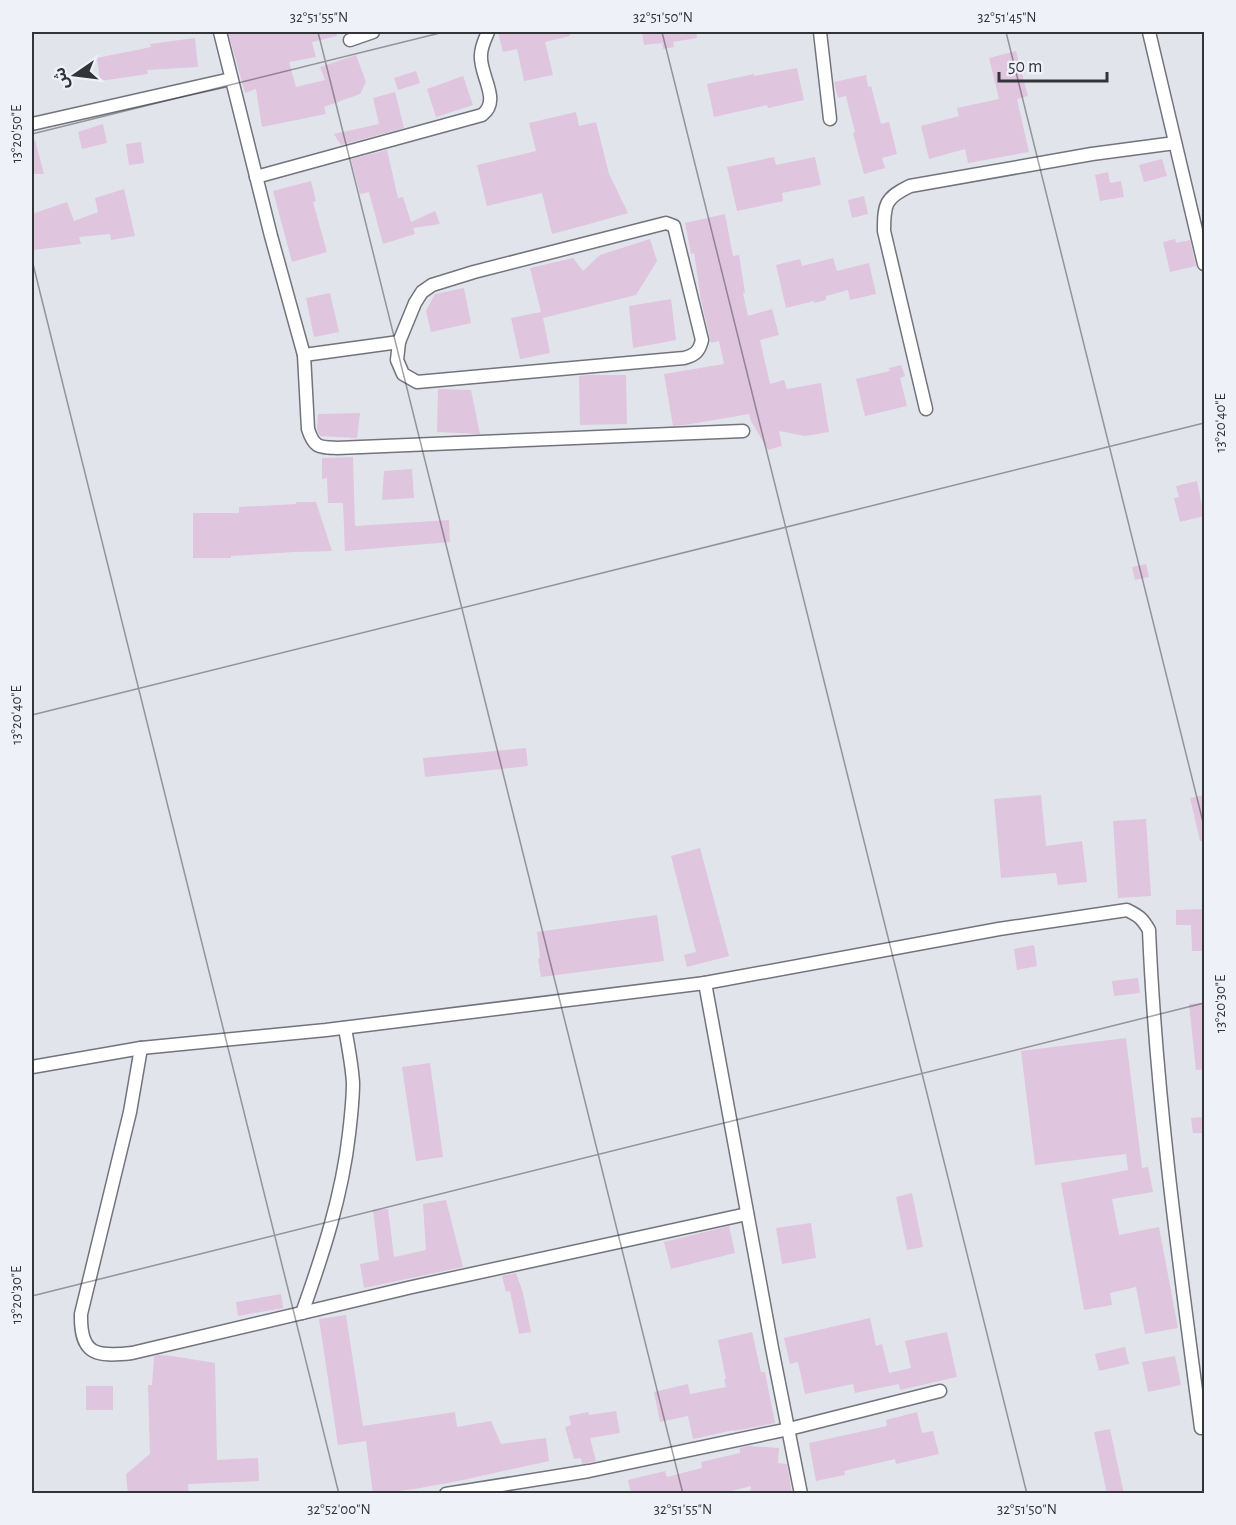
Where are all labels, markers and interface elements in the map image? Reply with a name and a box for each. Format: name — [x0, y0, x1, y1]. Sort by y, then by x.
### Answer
text: 32°51'55"N — [290, 10, 348, 25]
text: 32°51'50"N — [633, 10, 693, 25]
text: 32°51'45"N — [977, 10, 1037, 25]
north arrow — [45, 45, 105, 105]
scale bar — [999, 45, 1107, 83]
text: 50 m — [1008, 58, 1042, 76]
text: ش — [51, 65, 73, 91]
text: 13°20'50"E — [9, 105, 24, 163]
text: 13°20'40"E — [1213, 393, 1228, 453]
text: 13°20'40"E — [9, 685, 24, 745]
text: 13°20'30"E — [1213, 975, 1228, 1033]
text: 13°20'30"E — [9, 1266, 24, 1324]
text: 32°52'00"N — [307, 1502, 371, 1517]
text: 32°51'55"N — [654, 1502, 712, 1517]
text: 32°51'50"N — [997, 1502, 1057, 1517]

